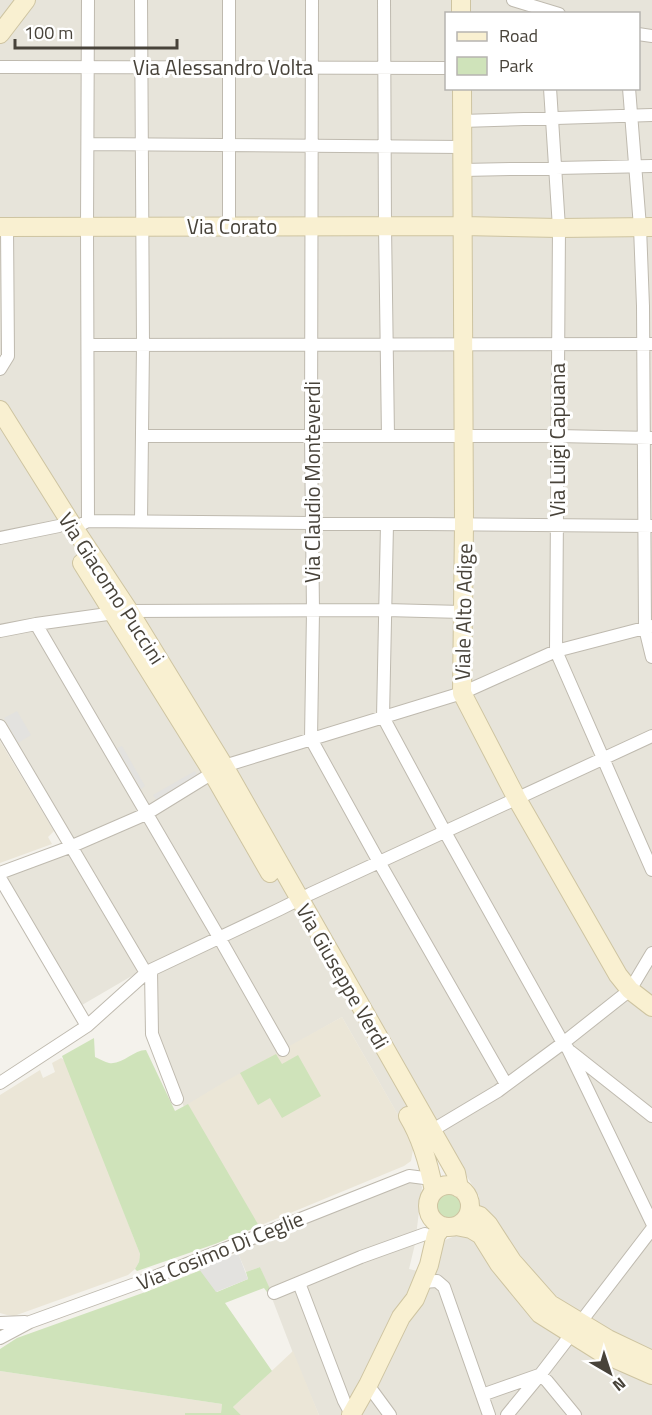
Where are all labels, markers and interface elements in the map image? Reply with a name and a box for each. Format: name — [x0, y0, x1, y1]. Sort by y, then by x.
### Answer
scale bar — [15, 12, 177, 50]
legend — [445, 12, 640, 90]
text: 100 m — [24, 19, 73, 46]
text: Road — [499, 22, 538, 49]
street label: Via Alessandro Volta — [133, 51, 314, 83]
text: Park — [499, 52, 534, 79]
street label: Via Corato — [187, 210, 277, 242]
street label: Via Luigi Capuana — [541, 362, 573, 517]
street label: Via Claudio Monteverdi — [296, 381, 328, 583]
street label: Via Giacomo Puccini — [51, 506, 173, 670]
street label: Viale Alto Adige — [446, 543, 480, 681]
street label: Via Giuseppe Verdi — [288, 897, 398, 1055]
street label: Via Cosimo Di Ceglie — [132, 1202, 308, 1298]
north arrow — [580, 1343, 640, 1403]
text: N — [608, 1372, 631, 1397]

